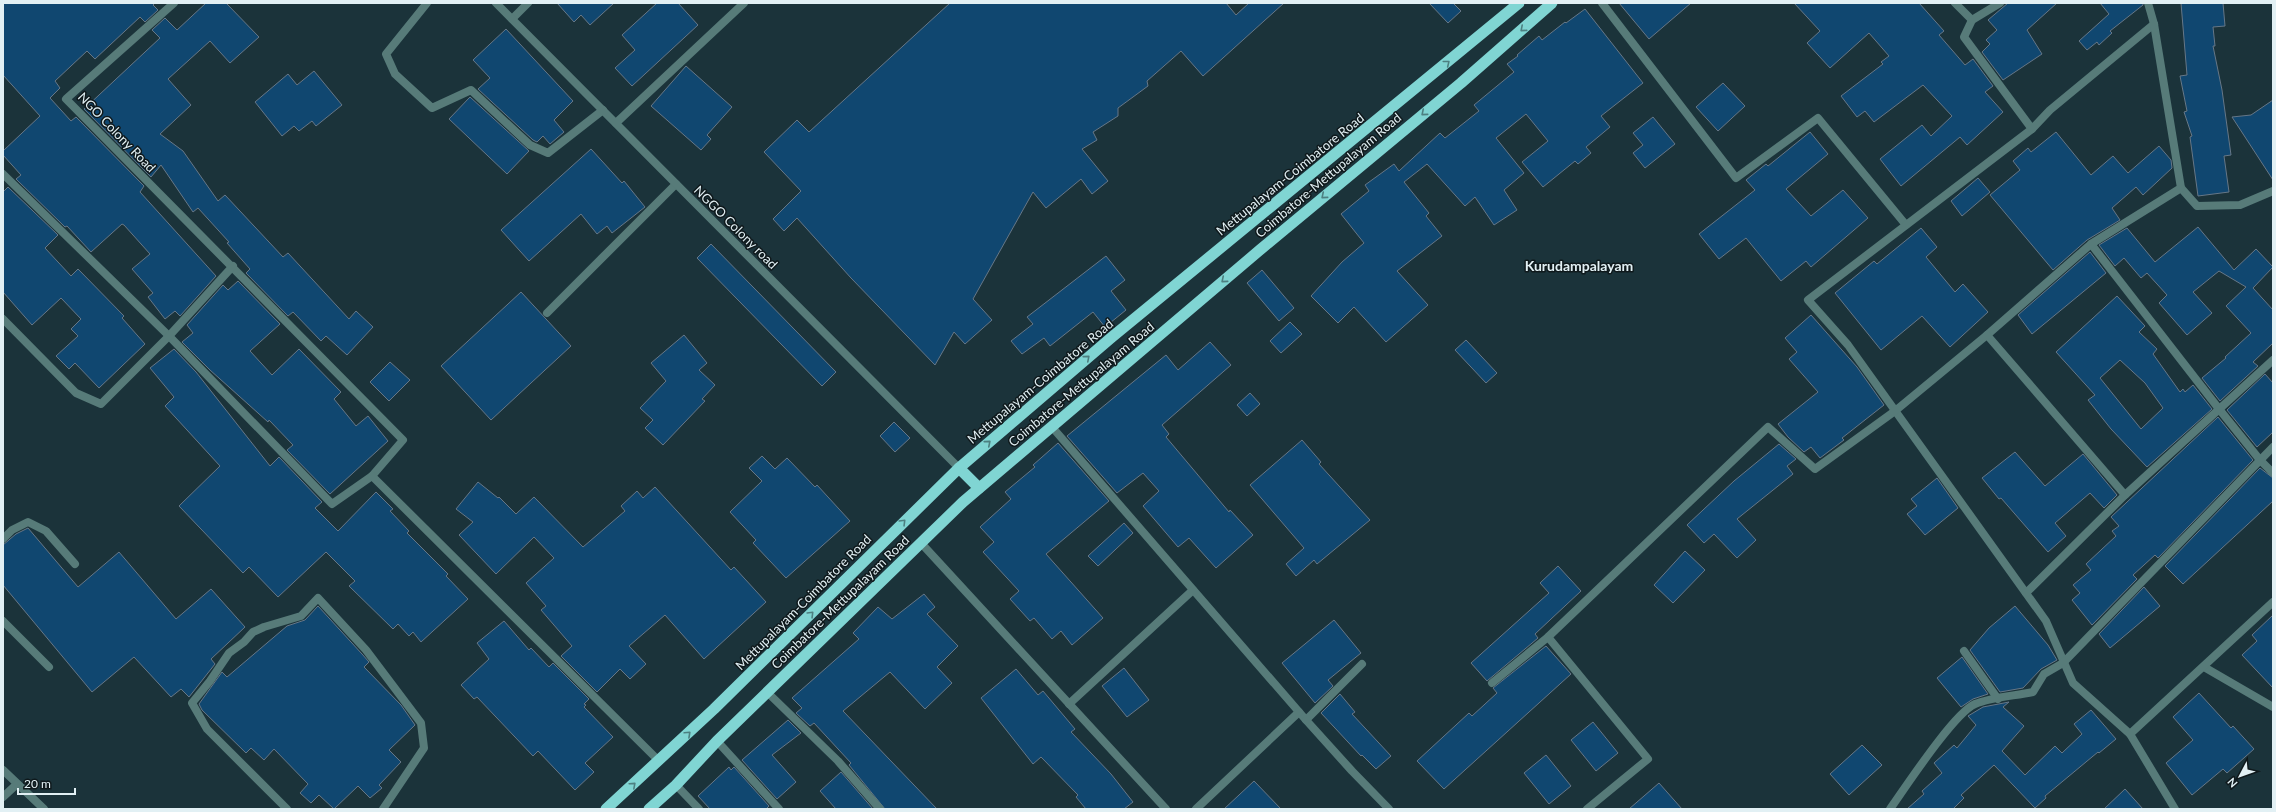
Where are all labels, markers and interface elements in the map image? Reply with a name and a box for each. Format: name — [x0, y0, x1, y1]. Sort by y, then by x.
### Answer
one-way arrow — [1520, 24, 1527, 31]
one-way arrow — [1443, 60, 1450, 67]
street label: NGO Colony Road — [75, 89, 159, 175]
street label: Mettupalayam-Coimbatore Road — [1213, 109, 1367, 239]
street label: Coimbatore-Mettupalayam Road — [1252, 109, 1404, 241]
one-way arrow — [1421, 109, 1429, 116]
street label: NGGO Colony road — [691, 182, 781, 272]
one-way arrow — [1321, 192, 1329, 199]
district label: Kurudampalayam — [1525, 257, 1633, 274]
one-way arrow — [1222, 275, 1229, 282]
street label: Mettupalayam-Coimbatore Road — [964, 315, 1116, 447]
street label: Coimbatore-Mettupalayam Road — [1005, 318, 1157, 450]
one-way arrow — [1083, 356, 1090, 363]
one-way arrow — [984, 440, 991, 447]
one-way arrow — [898, 519, 906, 527]
street label: Mettupalayam-Coimbatore Road — [732, 531, 874, 673]
street label: Coimbatore-Mettupalayam Road — [768, 532, 912, 672]
one-way arrow — [806, 611, 814, 619]
one-way arrow — [683, 731, 691, 739]
north arrow — [2220, 756, 2260, 796]
scale bar — [18, 770, 75, 796]
text: N — [2224, 775, 2240, 790]
text: 20 m — [24, 776, 51, 791]
one-way arrow — [628, 782, 636, 790]

